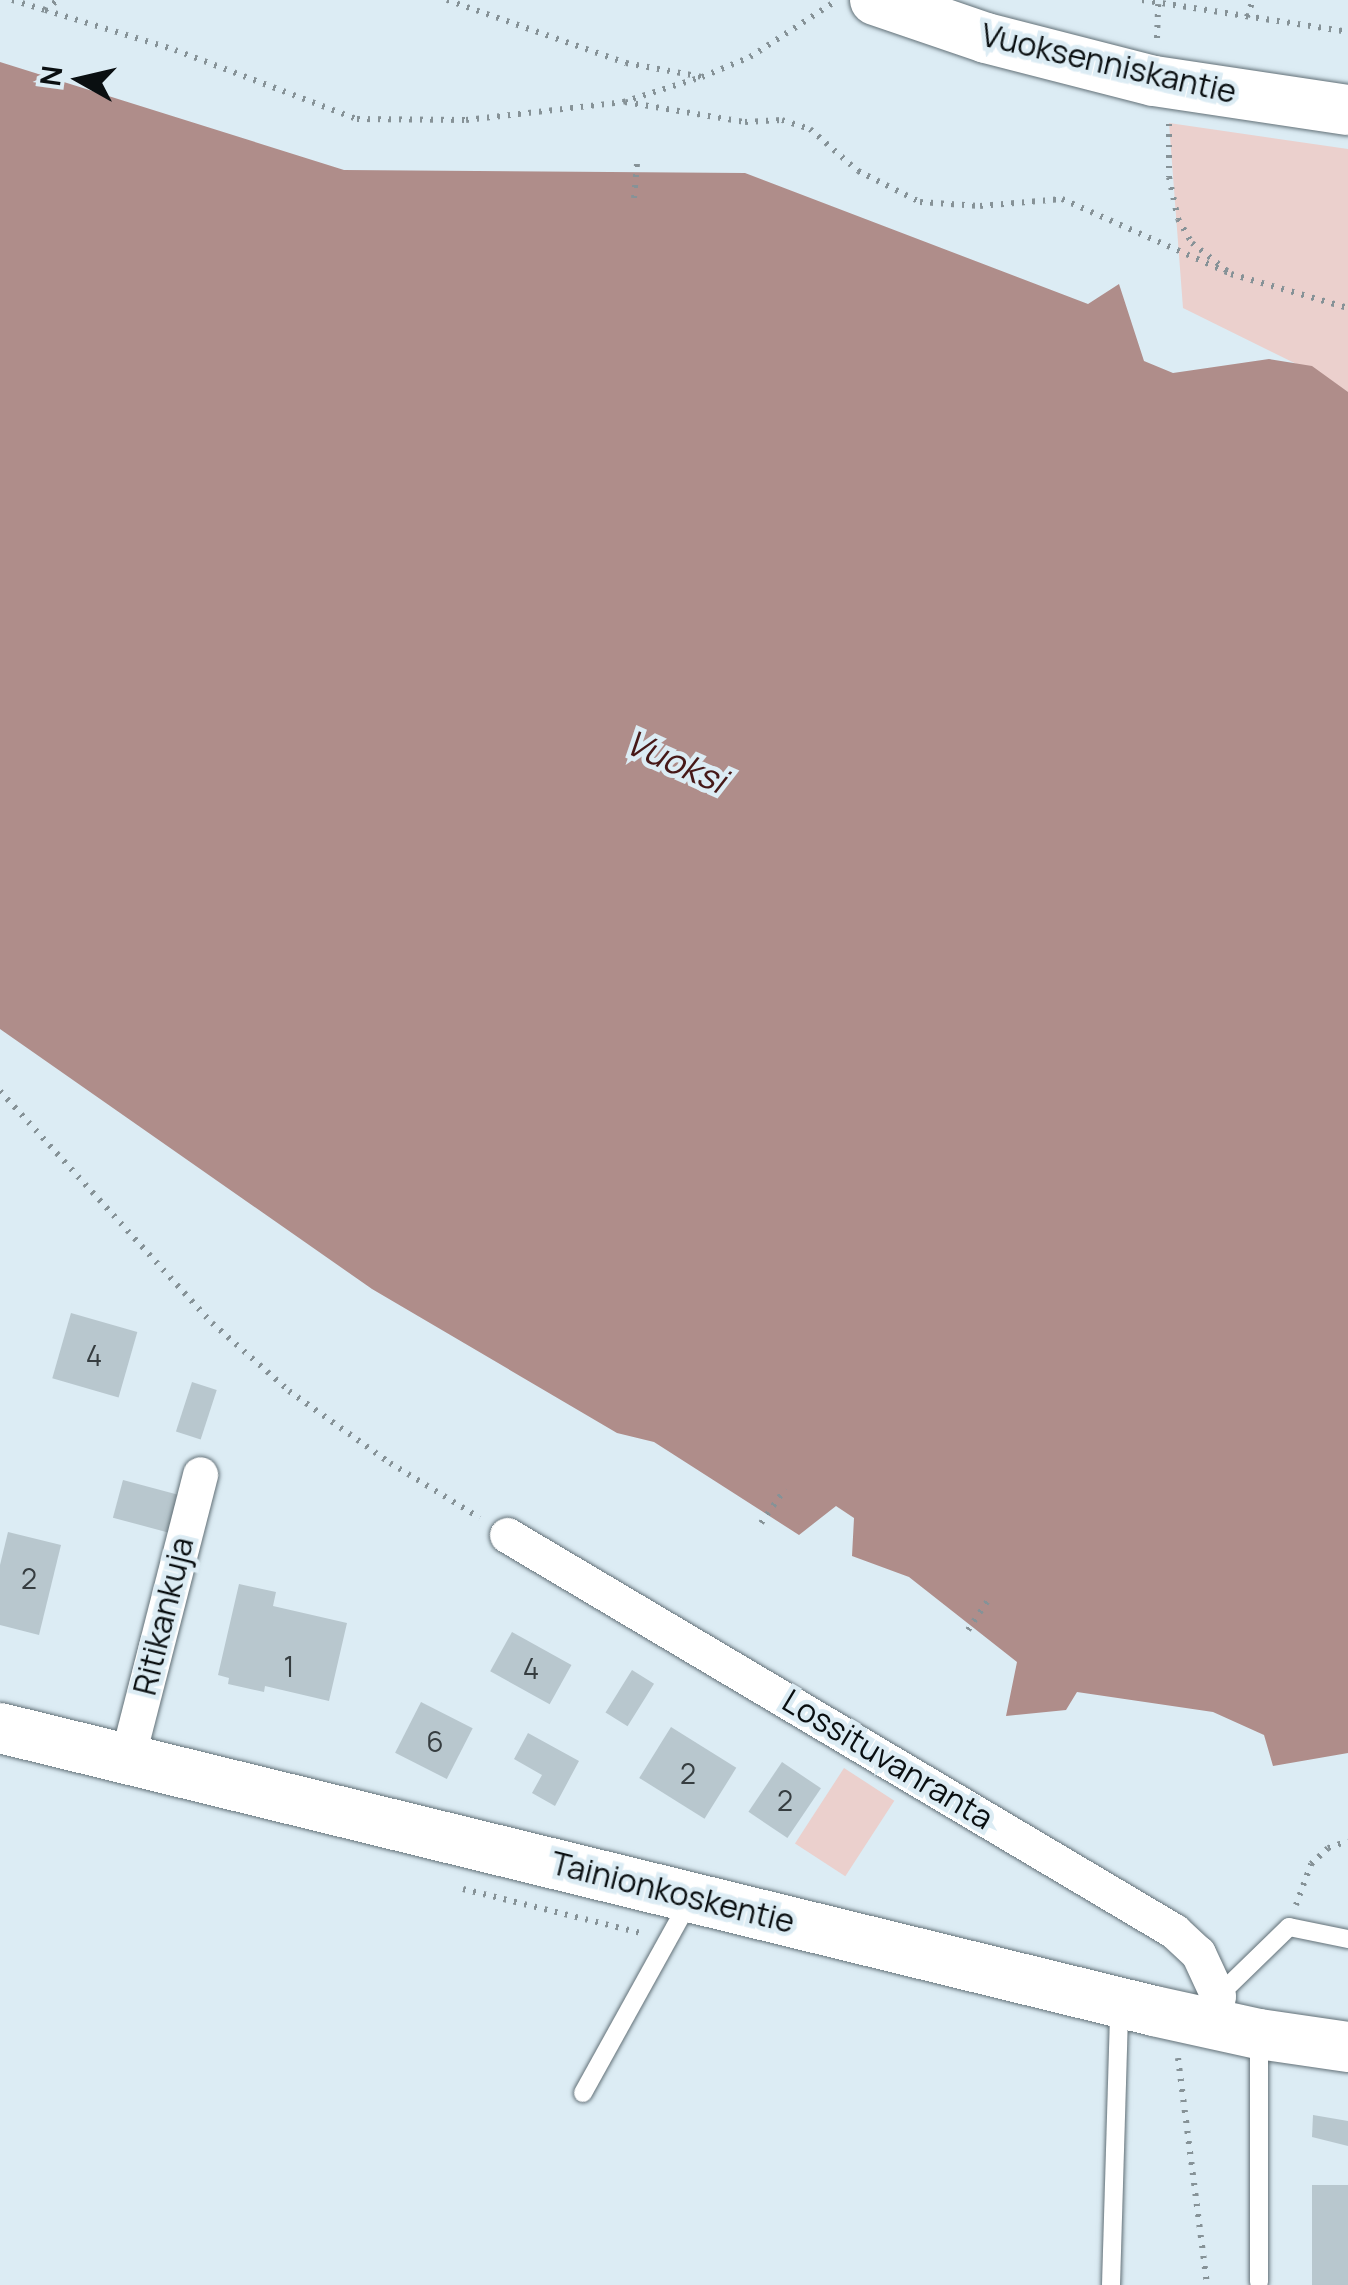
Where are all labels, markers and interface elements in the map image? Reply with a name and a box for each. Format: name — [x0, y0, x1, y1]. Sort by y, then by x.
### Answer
street label: Vuoksenniskantie — [978, 15, 1240, 111]
north arrow — [30, 30, 130, 130]
text: N — [30, 63, 71, 88]
water label: Vuoksi — [619, 720, 733, 802]
house number: 4 — [86, 1338, 102, 1372]
street label: Ritikankuja — [125, 1533, 201, 1699]
house number: 2 — [21, 1561, 37, 1595]
house number: 1 — [284, 1649, 294, 1683]
house number: 4 — [523, 1651, 539, 1685]
street label: Lossituvanranta — [776, 1681, 1000, 1837]
house number: 6 — [426, 1724, 444, 1758]
house number: 2 — [680, 1756, 696, 1790]
house number: 2 — [777, 1783, 793, 1817]
street label: Tainionkoskentie — [547, 1843, 799, 1941]

